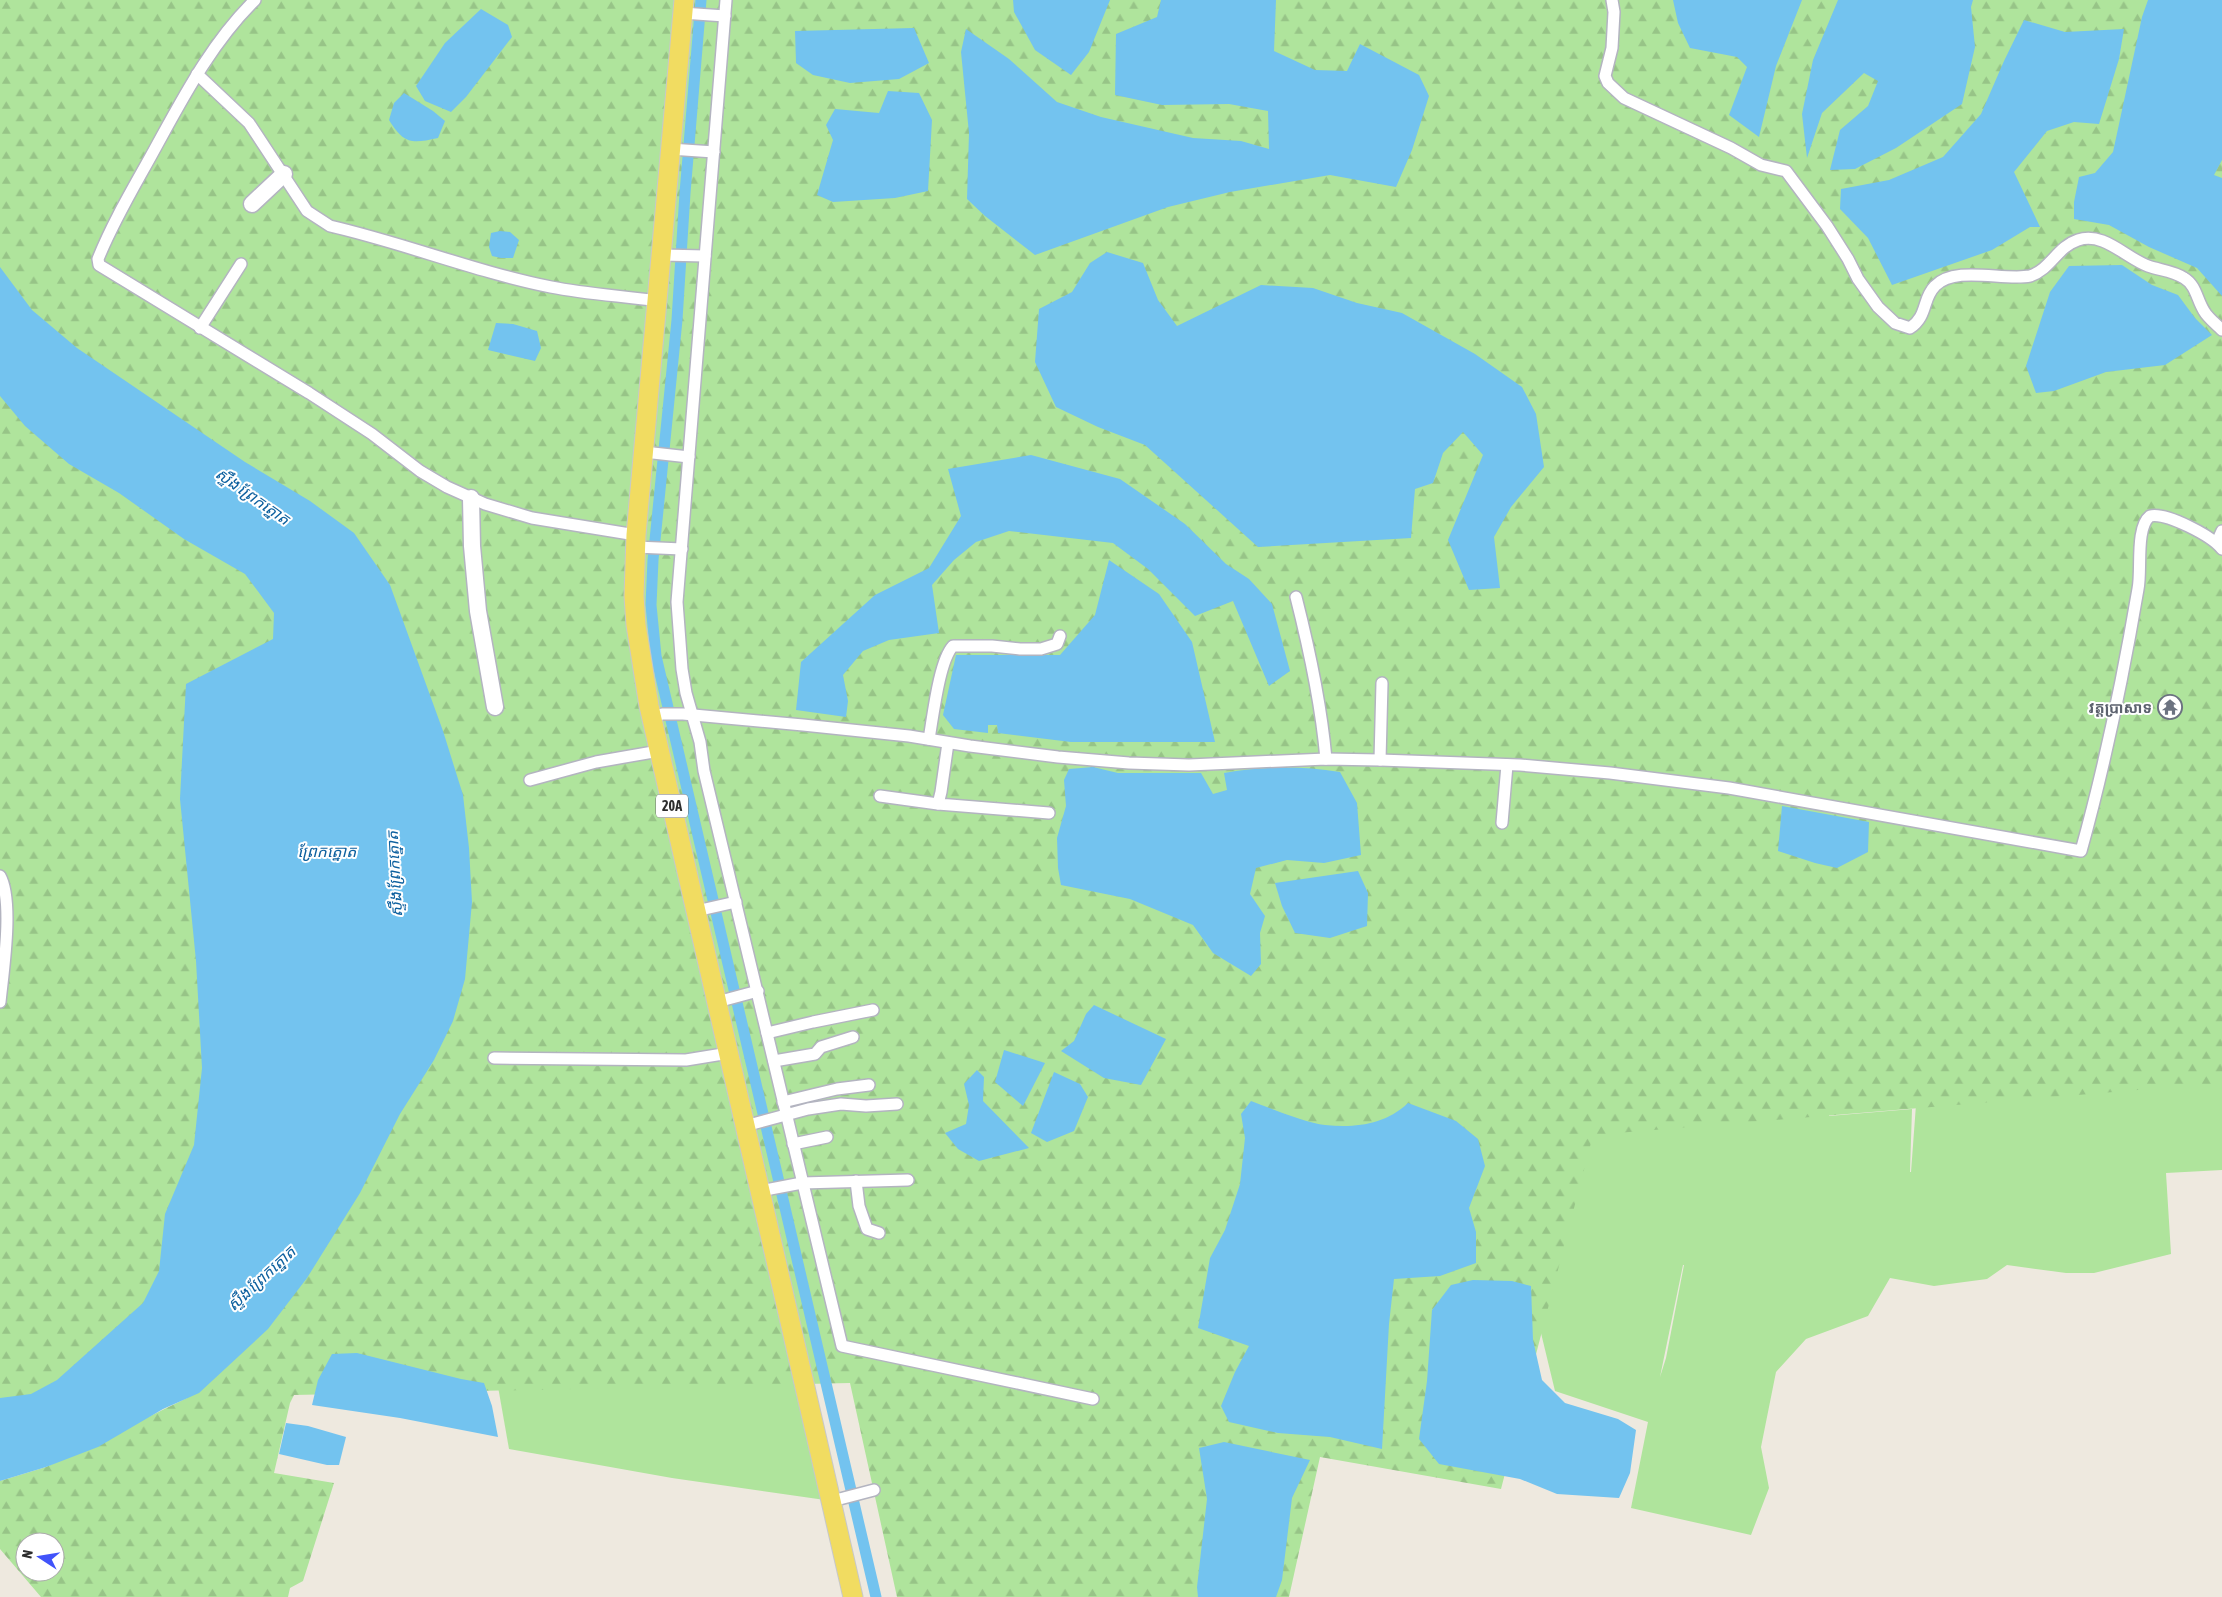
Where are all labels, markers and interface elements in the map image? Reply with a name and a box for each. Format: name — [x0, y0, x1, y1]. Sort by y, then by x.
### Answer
water label: ស្ទឹង ព្រែកត្នោត — [212, 464, 294, 530]
temple icon: វត្តប្រាសាទ — [2157, 694, 2183, 720]
place label: វត្តប្រាសាទ — [2089, 699, 2152, 717]
road number: 20A — [656, 794, 688, 818]
water label: ស្ទឹង ព្រែកត្នោត — [383, 830, 407, 918]
water label: ព្រែកត្នោត — [297, 842, 357, 861]
water label: ស្ទឹង ព្រែកត្នោត — [223, 1241, 300, 1315]
north arrow — [15, 1532, 65, 1582]
text: N — [19, 1549, 36, 1560]

